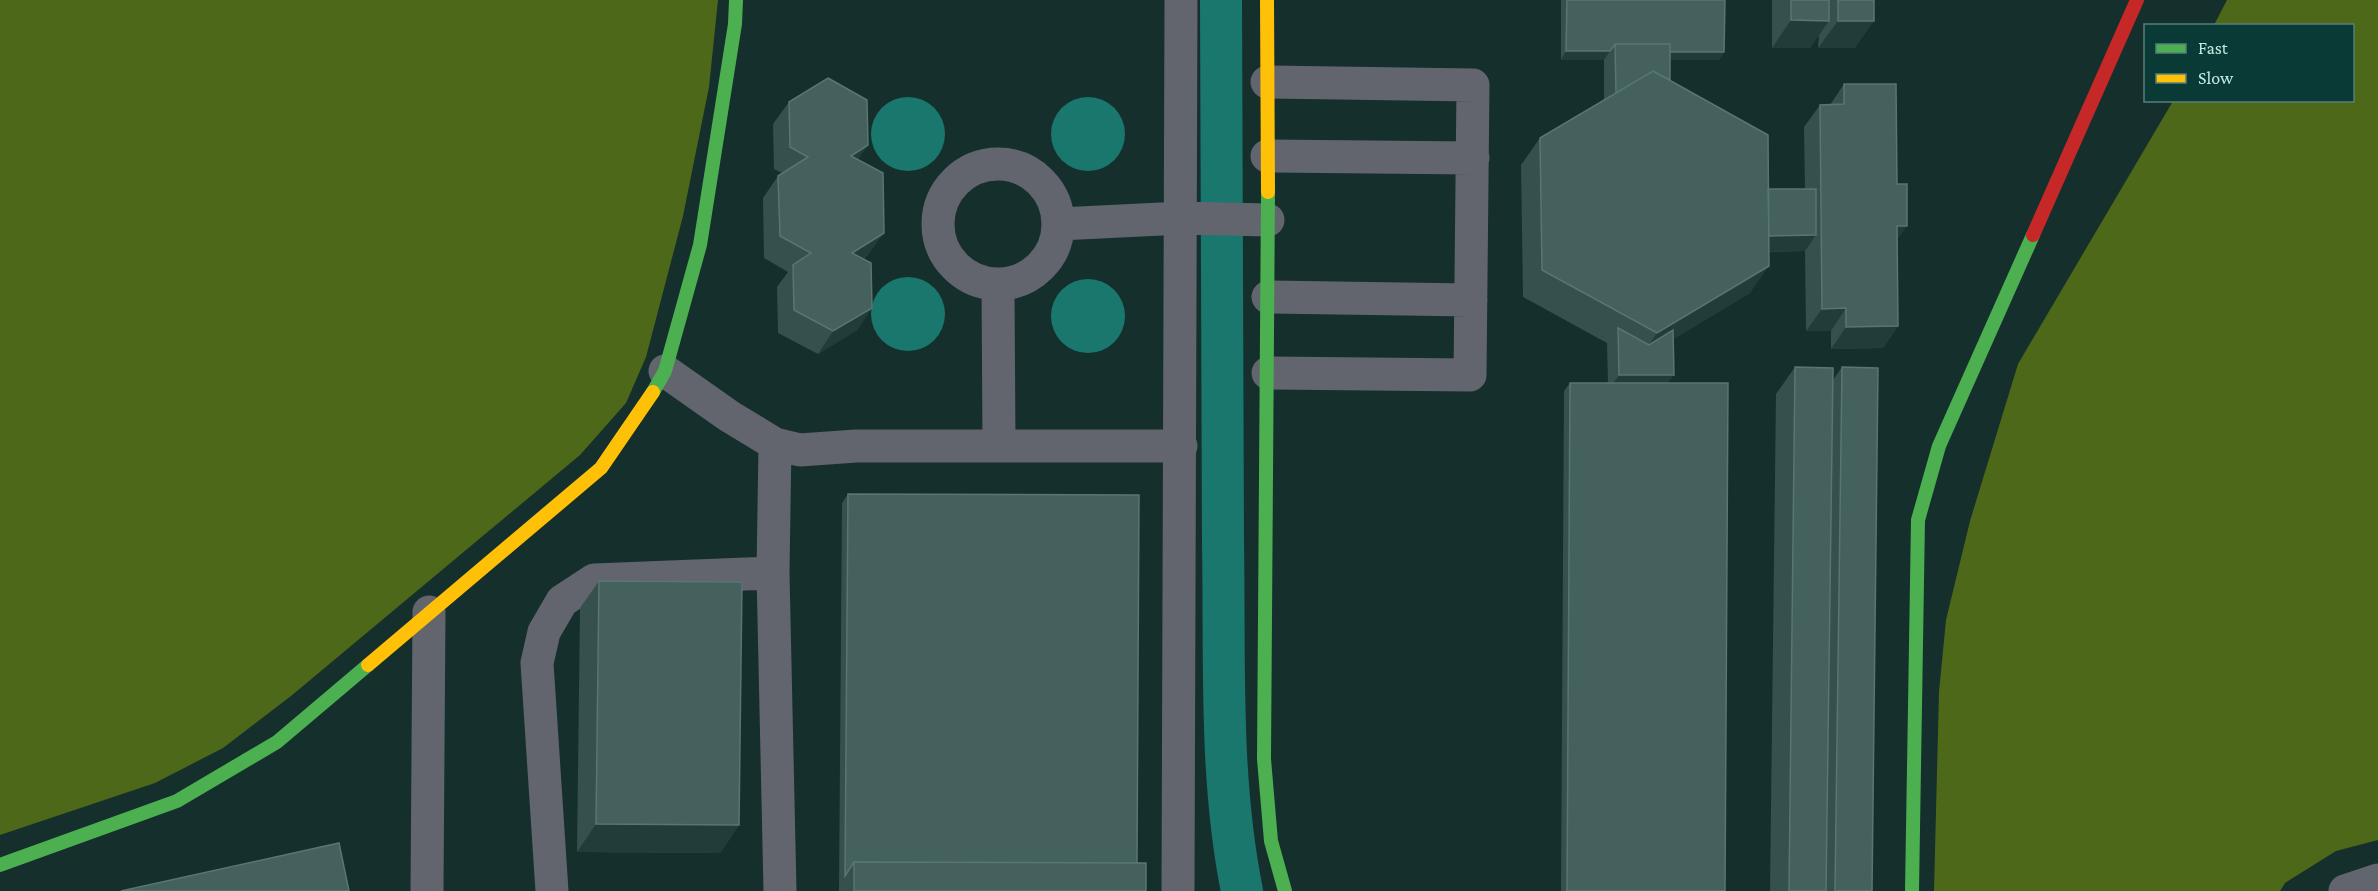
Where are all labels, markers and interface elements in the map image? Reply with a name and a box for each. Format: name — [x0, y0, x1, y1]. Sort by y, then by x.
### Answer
legend — [2144, 24, 2354, 102]
text: Fast — [2198, 38, 2229, 58]
text: Slow — [2198, 68, 2234, 88]

